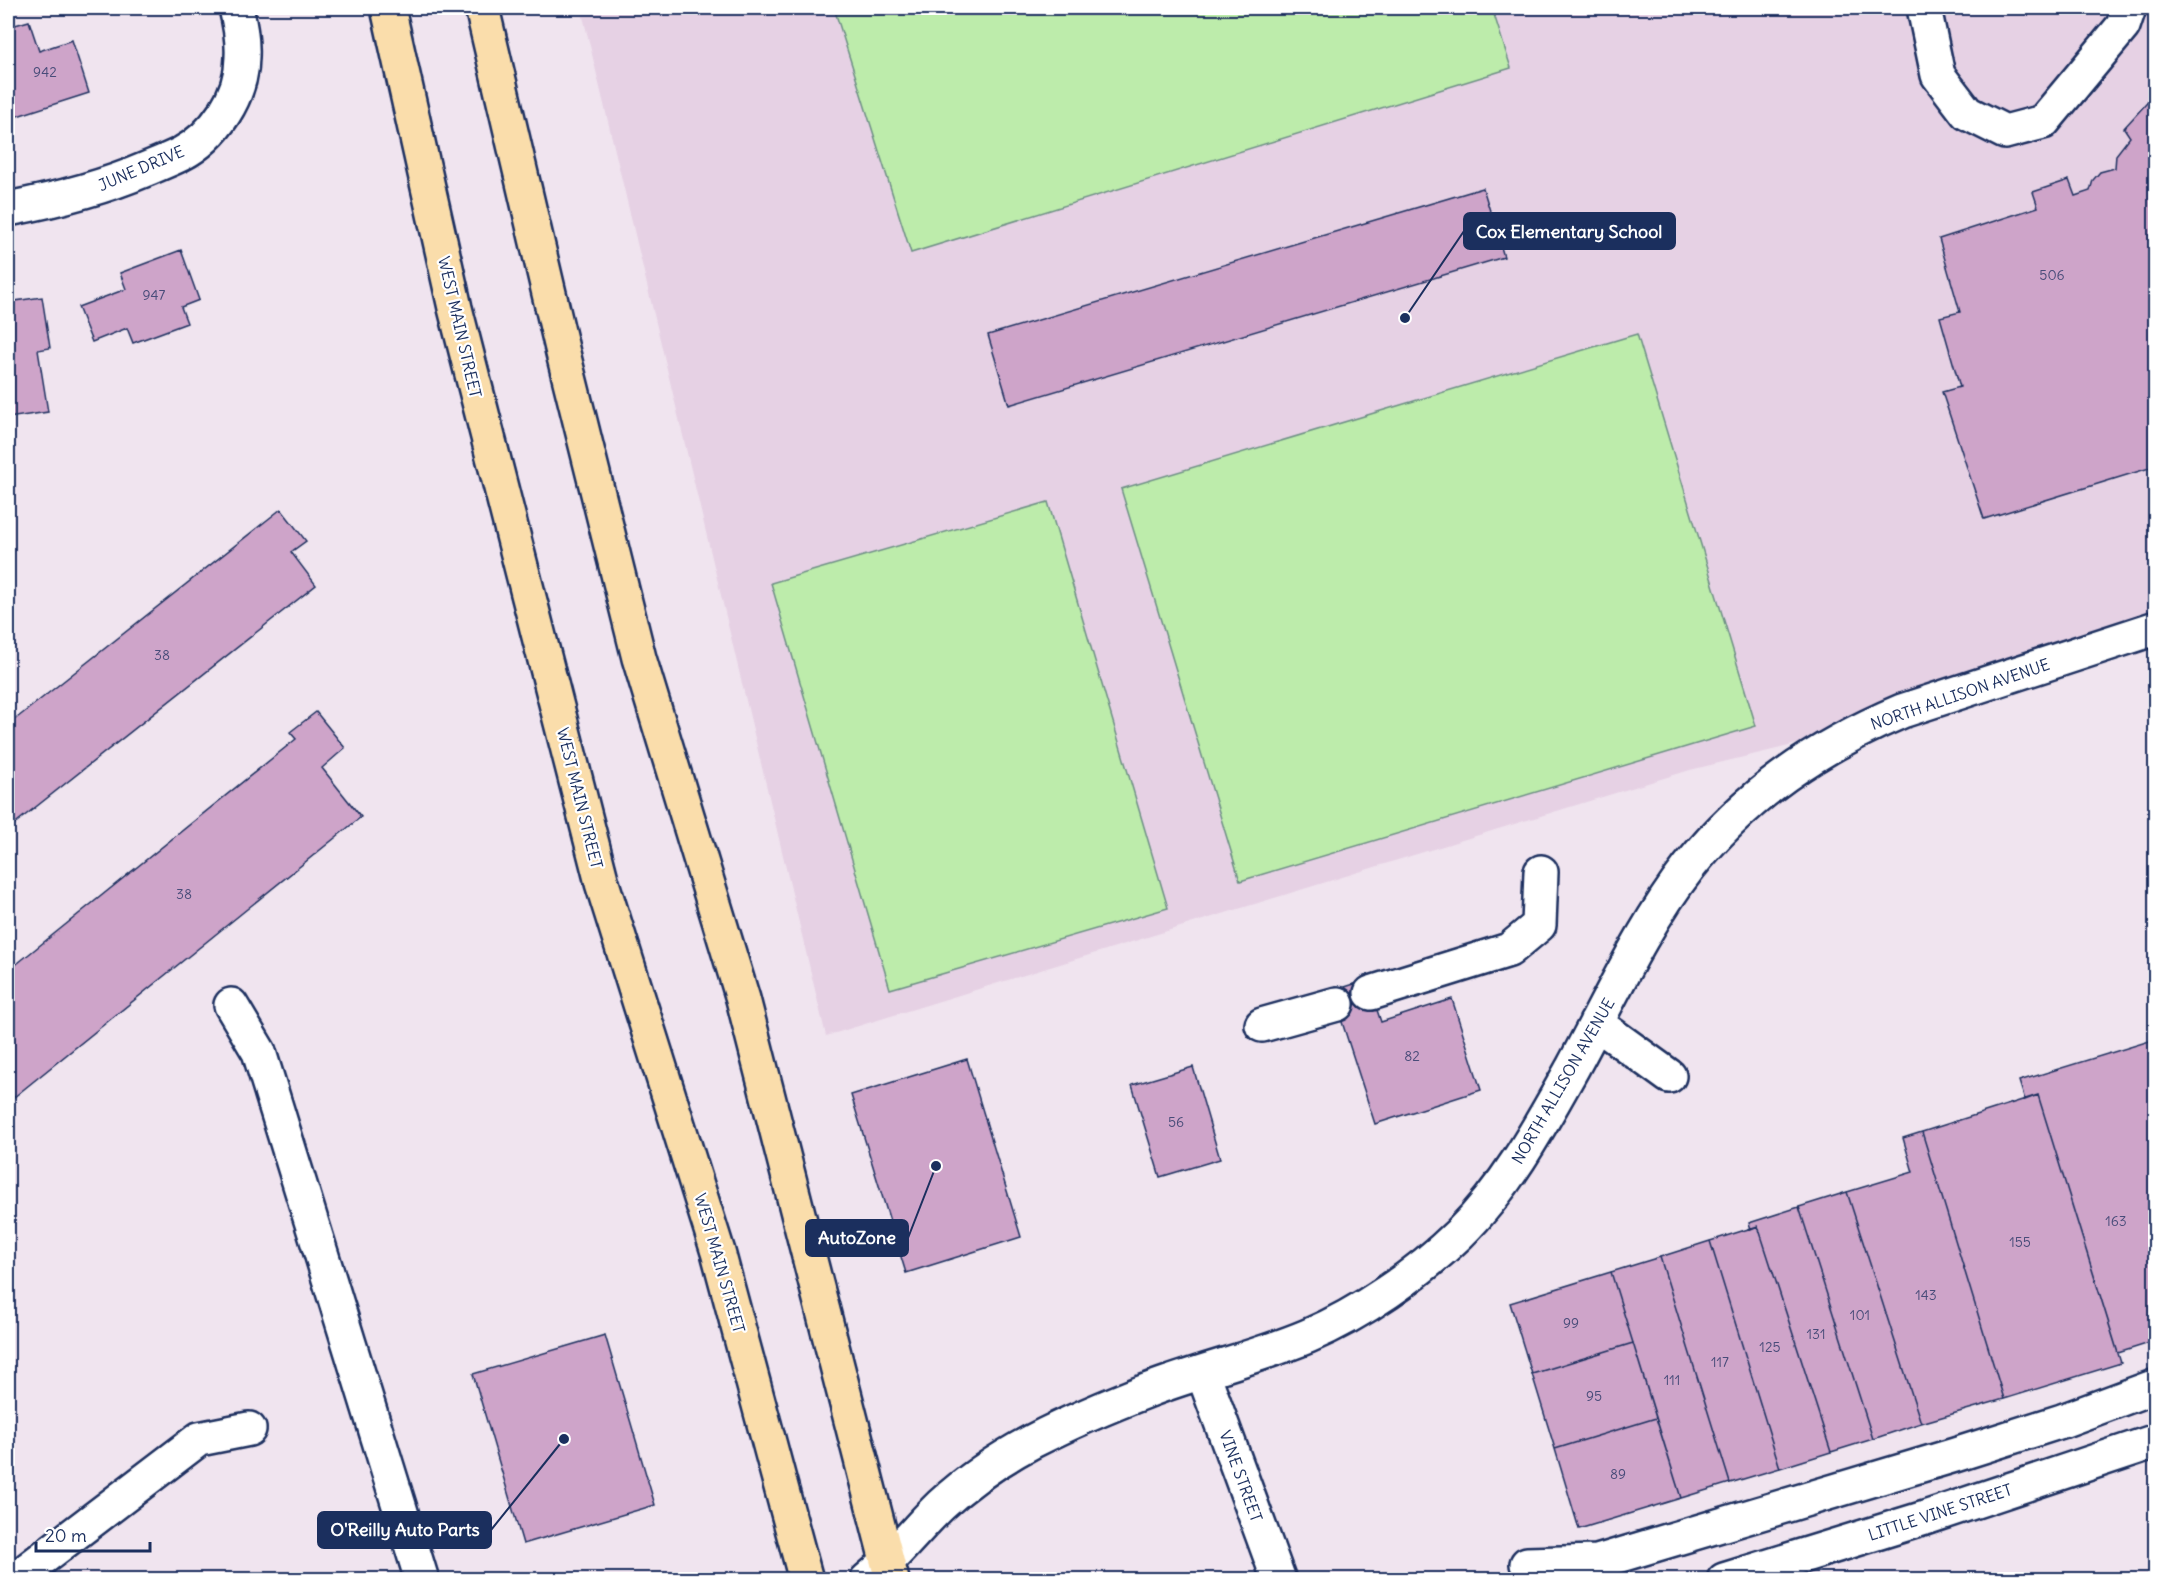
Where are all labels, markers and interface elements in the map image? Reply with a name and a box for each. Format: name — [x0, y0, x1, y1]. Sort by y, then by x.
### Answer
house number: 942 — [33, 63, 57, 81]
street label: JUNE DRIVE — [95, 141, 187, 195]
callout: Cox Elementary School — [1464, 213, 1675, 249]
text: Cox Elementary School — [1476, 220, 1662, 243]
street label: WEST MAIN STREET — [434, 254, 486, 400]
house number: 506 — [2039, 266, 2065, 284]
house number: 947 — [143, 286, 166, 304]
house number: 38 — [154, 646, 170, 664]
street label: NORTH ALLISON AVENUE — [1868, 654, 2052, 734]
street label: WEST MAIN STREET — [553, 725, 607, 871]
house number: 38 — [176, 885, 192, 903]
street label: NORTH ALLISON AVENUE — [1507, 994, 1619, 1168]
house number: 82 — [1404, 1047, 1420, 1065]
house number: 56 — [1168, 1113, 1184, 1131]
street label: WEST MAIN STREET — [690, 1191, 750, 1335]
house number: 163 — [2105, 1212, 2127, 1230]
callout: AutoZone — [806, 1220, 908, 1256]
text: AutoZone — [818, 1226, 896, 1249]
house number: 155 — [2009, 1233, 2031, 1251]
house number: 143 — [1915, 1286, 1937, 1304]
house number: 101 — [1850, 1306, 1870, 1324]
house number: 99 — [1563, 1314, 1579, 1332]
house number: 131 — [1807, 1325, 1825, 1343]
house number: 125 — [1759, 1338, 1781, 1356]
house number: 117 — [1711, 1353, 1729, 1371]
house number: 111 — [1664, 1371, 1680, 1389]
house number: 95 — [1586, 1387, 1602, 1405]
street label: VINE STREET — [1215, 1428, 1267, 1524]
house number: 89 — [1610, 1465, 1626, 1483]
street label: LITTLE VINE STREET — [1866, 1479, 2014, 1545]
callout: O'Reilly Auto Parts — [318, 1512, 491, 1548]
scale bar — [36, 1515, 150, 1553]
text: O'Reilly Auto Parts — [330, 1518, 480, 1541]
text: 20 m — [45, 1524, 87, 1547]

